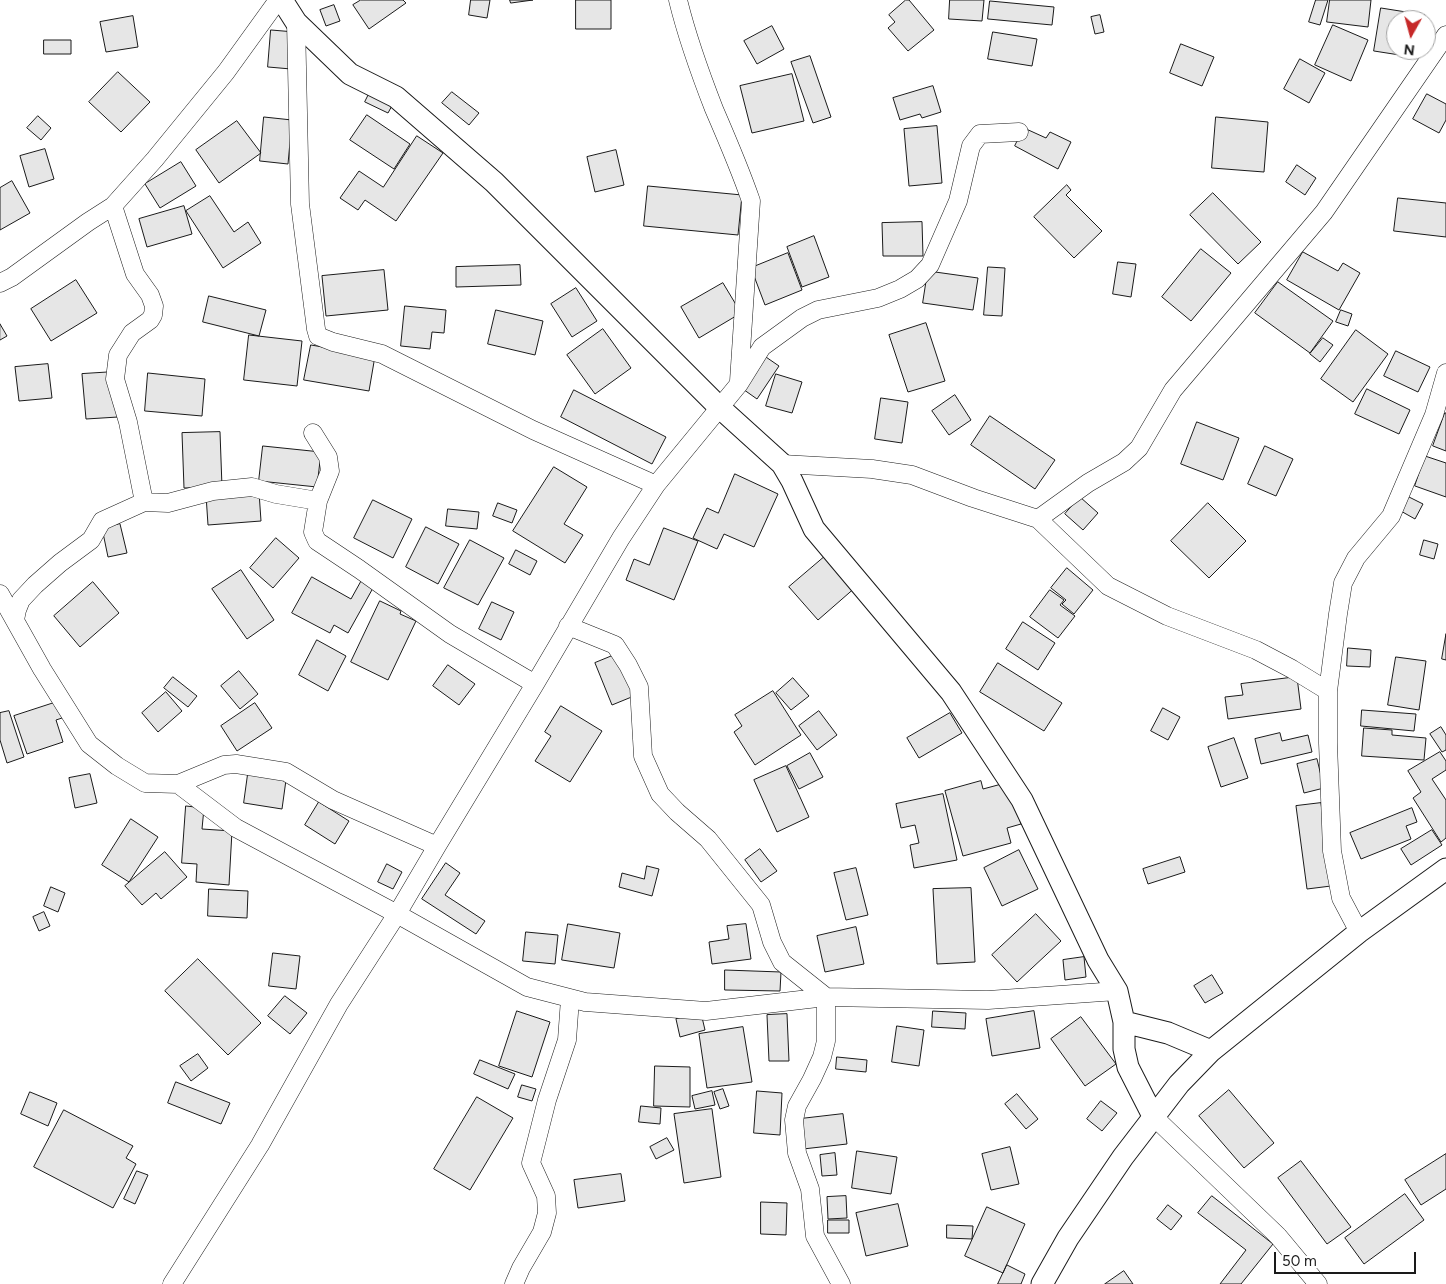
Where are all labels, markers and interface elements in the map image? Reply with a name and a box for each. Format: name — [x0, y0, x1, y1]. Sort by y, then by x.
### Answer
north arrow — [1386, 10, 1436, 60]
text: N — [1403, 40, 1416, 58]
scale bar — [1276, 1242, 1418, 1274]
text: 50 m — [1282, 1252, 1317, 1270]

